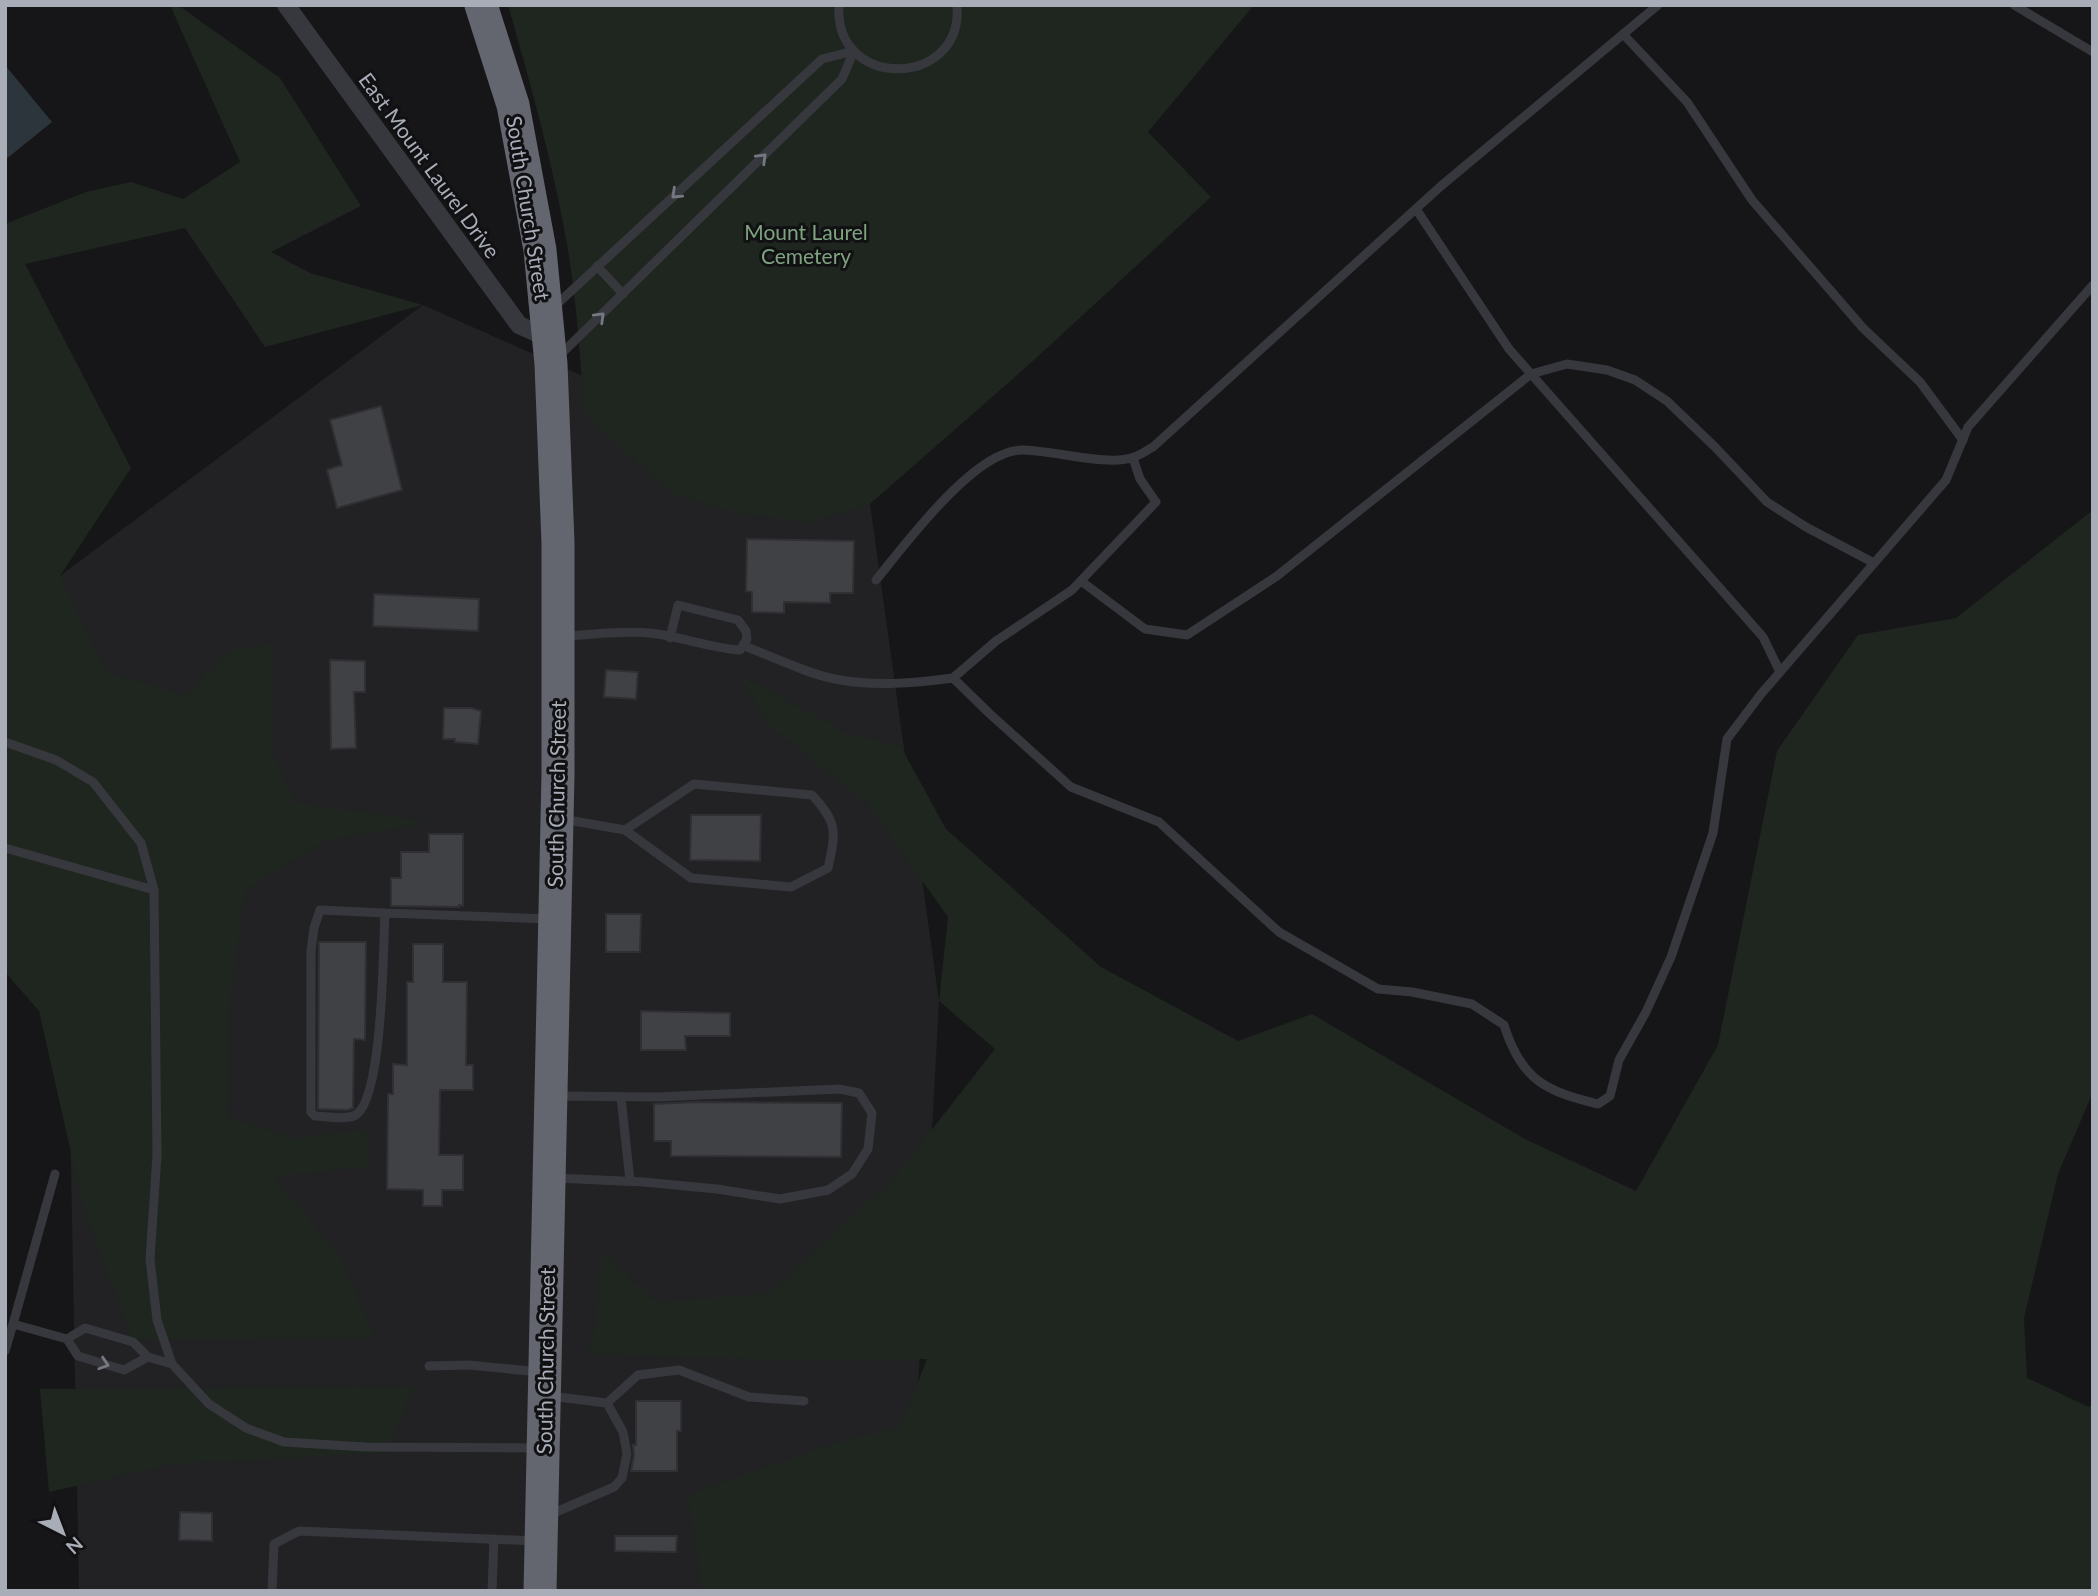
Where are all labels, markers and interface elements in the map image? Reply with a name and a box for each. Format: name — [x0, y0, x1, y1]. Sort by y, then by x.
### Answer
street label: East Mount Laurel Drive — [354, 67, 506, 263]
street label: South Church Street — [502, 114, 556, 303]
one-way arrow — [754, 153, 767, 166]
one-way arrow — [671, 186, 684, 198]
park label: Mount Laurel Cemetery — [744, 219, 868, 268]
one-way arrow — [591, 312, 604, 325]
street label: South Church Street — [542, 700, 570, 888]
street label: South Church Street — [531, 1267, 559, 1455]
one-way arrow — [98, 1356, 110, 1370]
north arrow — [28, 1498, 98, 1568]
text: N — [62, 1533, 88, 1559]

